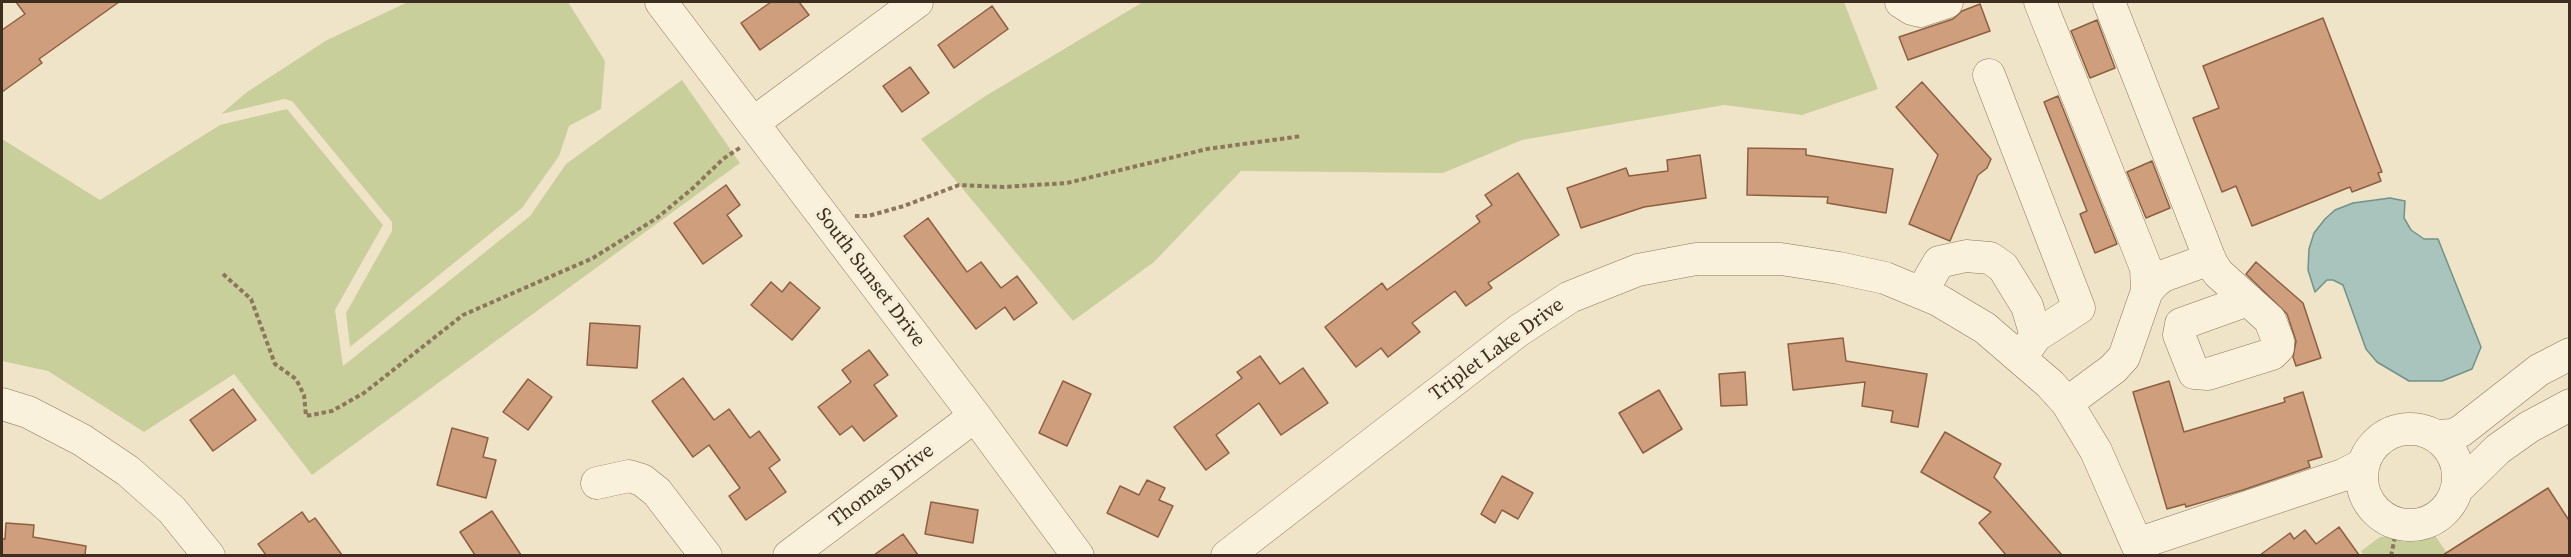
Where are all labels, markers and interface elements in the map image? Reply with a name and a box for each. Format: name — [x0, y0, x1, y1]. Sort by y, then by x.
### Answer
street label: South Sunset Drive — [810, 204, 930, 352]
street label: Triplet Lake Drive — [1425, 293, 1569, 407]
street label: Thomas Drive — [825, 439, 939, 533]

